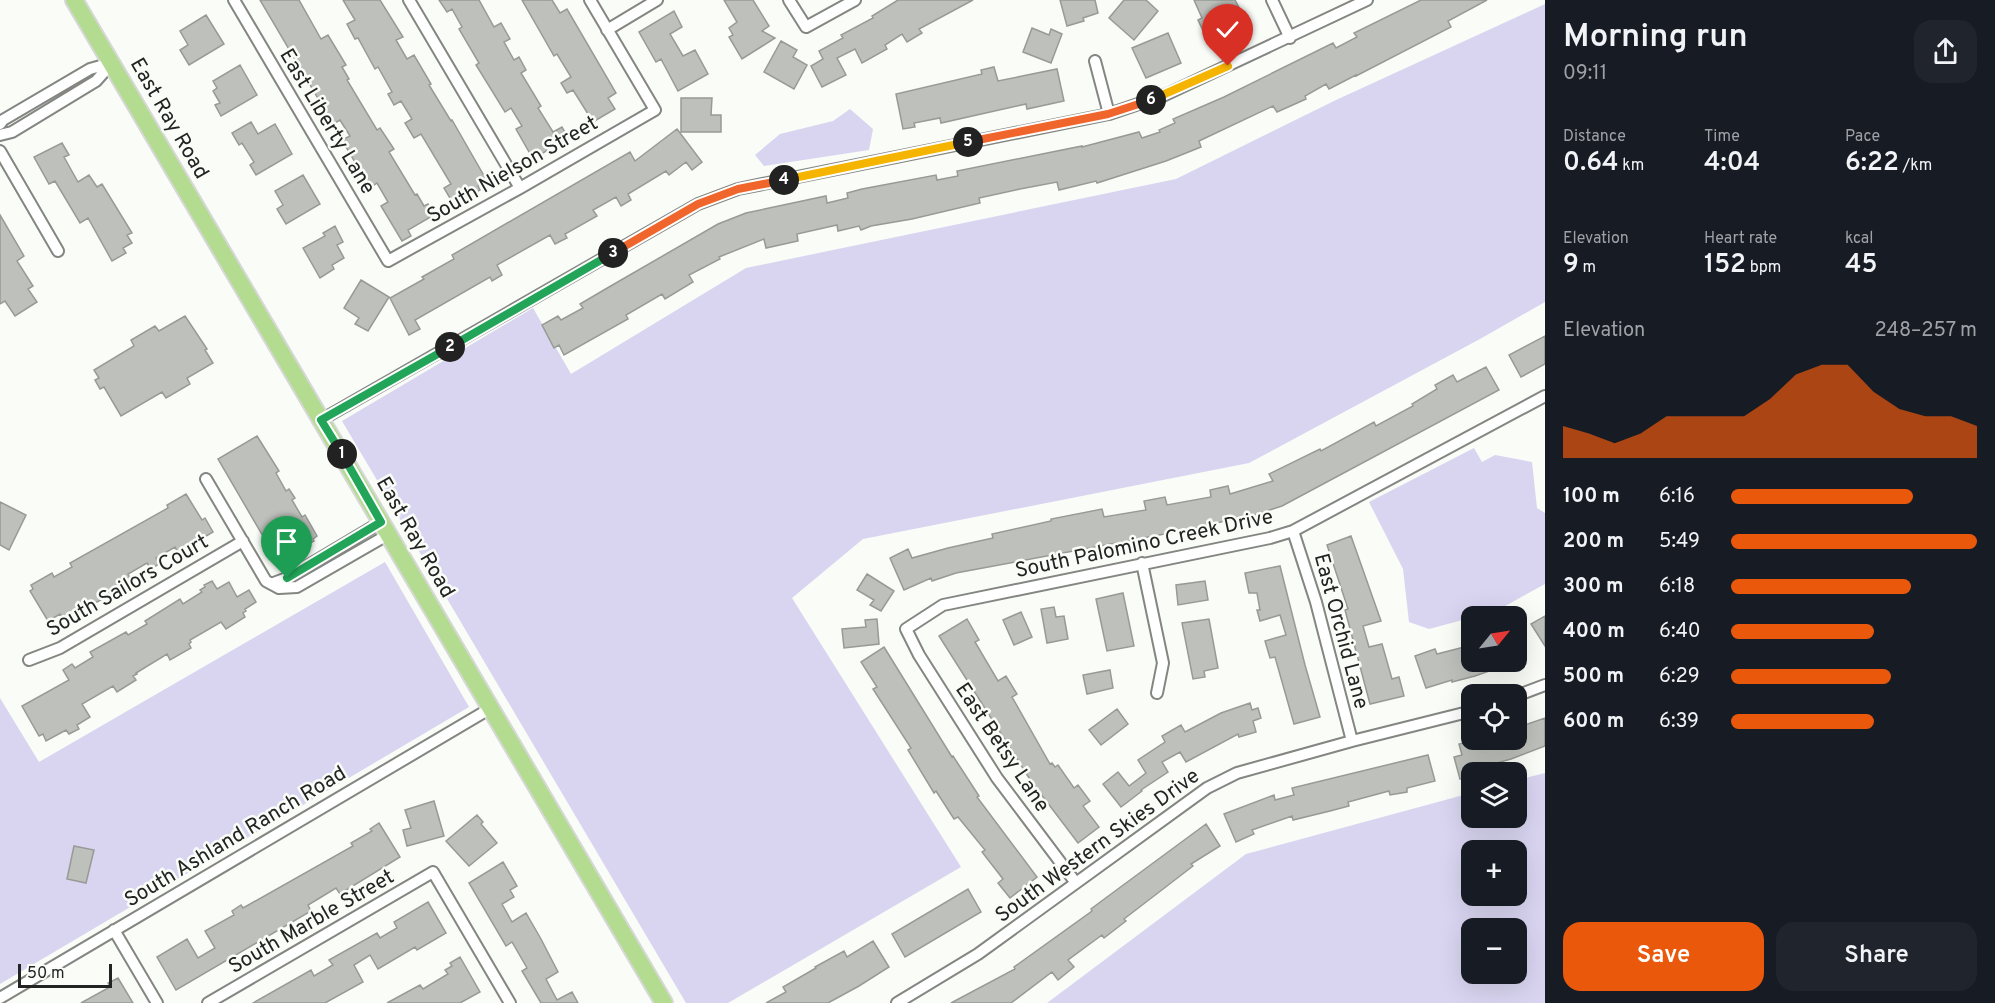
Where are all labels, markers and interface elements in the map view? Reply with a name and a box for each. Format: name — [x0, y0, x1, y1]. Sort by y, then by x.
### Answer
pin — [1202, 4, 1253, 66]
icon: check — [1211, 13, 1244, 46]
text: Morning run — [1563, 17, 1748, 59]
button: share — [1914, 20, 1977, 83]
street label: East Liberty Lane — [273, 44, 381, 200]
street label: East Ray Road — [123, 53, 214, 184]
text: 09:11 — [1563, 61, 1607, 87]
pin: 6 — [1136, 85, 1166, 115]
text: 6 — [1146, 90, 1156, 110]
street label: South Nielson Street — [422, 110, 603, 230]
pin: 5 — [953, 127, 983, 157]
text: Distance — [1563, 127, 1626, 147]
text: Time — [1704, 127, 1740, 147]
text: Pace — [1845, 127, 1880, 147]
text: 5 — [963, 132, 973, 152]
text: 0.64 — [1563, 147, 1618, 180]
text: 4:04 — [1704, 147, 1760, 180]
text: 6:22 — [1845, 147, 1899, 180]
text: km — [1618, 156, 1644, 176]
text: /km — [1899, 156, 1932, 176]
pin: 4 — [769, 165, 799, 195]
text: 4 — [779, 170, 789, 190]
text: Elevation — [1563, 229, 1629, 249]
text: Heart rate — [1704, 229, 1777, 249]
text: kcal — [1845, 229, 1873, 249]
pin: 3 — [598, 238, 628, 268]
text: 3 — [608, 243, 618, 263]
text: 9 — [1563, 249, 1579, 282]
text: 152 — [1704, 249, 1746, 282]
text: 45 — [1845, 249, 1878, 282]
text: m — [1579, 258, 1596, 278]
text: bpm — [1746, 258, 1781, 278]
text: Elevation — [1563, 318, 1645, 344]
text: 248–257 m — [1874, 318, 1977, 344]
pin: 2 — [435, 332, 465, 362]
text: 2 — [445, 337, 455, 357]
pin: 1 — [327, 439, 357, 469]
text: 1 — [339, 444, 345, 464]
street label: East Ray Road — [369, 472, 460, 603]
text: 100 m — [1563, 484, 1620, 510]
text: 6:16 — [1659, 484, 1695, 510]
street label: South Palomino Creek Drive — [1013, 504, 1276, 585]
pin — [261, 516, 312, 578]
icon: arrive — [270, 525, 303, 558]
street label: South Sailors Court — [42, 529, 214, 644]
text: 200 m — [1563, 529, 1624, 555]
text: 5:49 — [1659, 529, 1700, 555]
street label: East Orchid Lane — [1307, 551, 1374, 712]
text: 300 m — [1563, 574, 1624, 600]
text: 6:18 — [1659, 574, 1695, 600]
north arrow — [1461, 606, 1527, 672]
map controls — [1461, 606, 1527, 984]
text: 400 m — [1563, 619, 1625, 645]
text: 6:40 — [1659, 619, 1701, 645]
text: 500 m — [1563, 664, 1624, 690]
text: 6:29 — [1659, 664, 1700, 690]
street label: East Betsy Lane — [948, 678, 1055, 818]
button: locate — [1461, 684, 1527, 750]
text: 600 m — [1563, 709, 1624, 735]
text: 6:39 — [1659, 709, 1699, 735]
street label: South Ashland Ranch Road — [120, 760, 351, 914]
button: layers — [1461, 762, 1527, 828]
street label: South Western Skies Drive — [990, 763, 1205, 930]
button: + — [1461, 840, 1527, 906]
street label: South Marble Street — [224, 864, 399, 981]
button: − — [1461, 918, 1527, 984]
button: Save — [1563, 922, 1764, 991]
button: Share — [1776, 922, 1977, 991]
scale bar — [18, 961, 112, 988]
text: 50 m — [27, 964, 65, 984]

